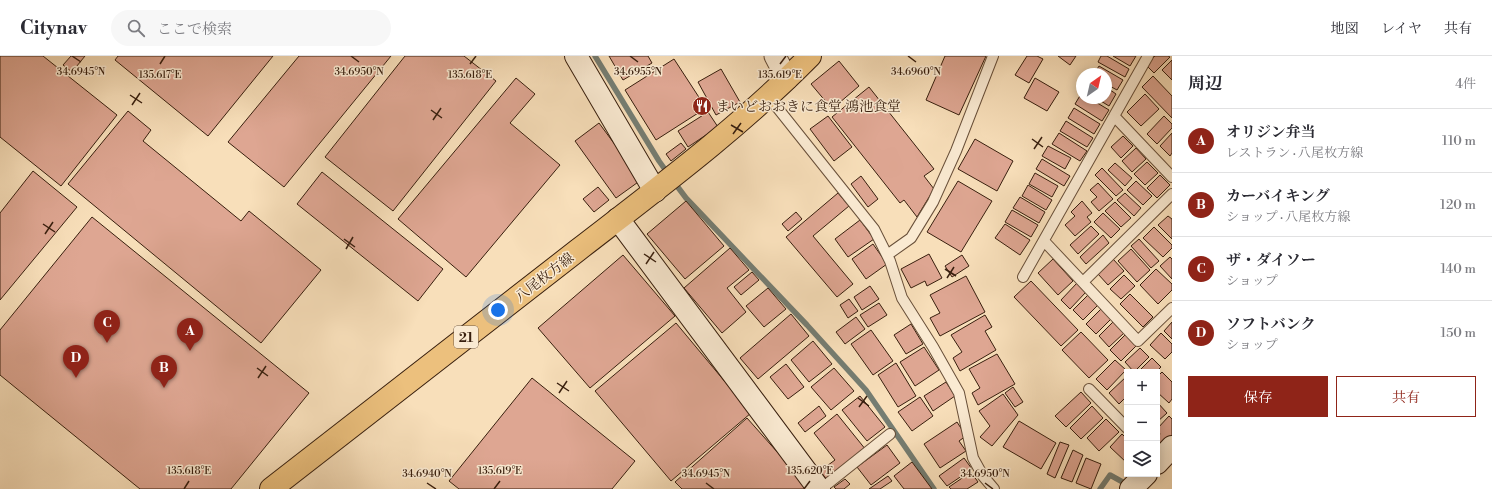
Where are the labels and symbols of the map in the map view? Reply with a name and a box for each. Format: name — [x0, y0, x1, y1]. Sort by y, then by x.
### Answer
text: 34.6945°N — [57, 66, 106, 78]
text: 34.6950°N — [334, 66, 384, 78]
text: 34.6955°N — [614, 66, 663, 78]
text: 34.6960°N — [891, 66, 941, 78]
north arrow — [1076, 68, 1112, 104]
text: 135.617°E — [139, 69, 181, 81]
text: 135.618°E — [448, 69, 492, 81]
text: 135.619°E — [758, 69, 802, 81]
restaurant icon: まいどおおきに食堂 鴻池食堂 — [691, 95, 713, 117]
place label: まいどおおきに食堂 鴻池食堂 — [716, 98, 901, 116]
street label: 八尾枚方線 — [511, 249, 578, 306]
your location — [488, 300, 508, 320]
pin: C — [94, 310, 120, 343]
pin: A — [177, 318, 203, 351]
road number: 21 — [454, 326, 478, 348]
pin: D — [63, 345, 89, 378]
pin: B — [151, 355, 177, 388]
text: 135.618°E — [167, 465, 211, 477]
text: 135.619°E — [478, 465, 522, 477]
text: 135.620°E — [787, 465, 833, 477]
text: 34.6940°N — [402, 468, 452, 480]
text: 34.6945°N — [682, 468, 731, 480]
text: 34.6950°N — [960, 468, 1010, 480]

